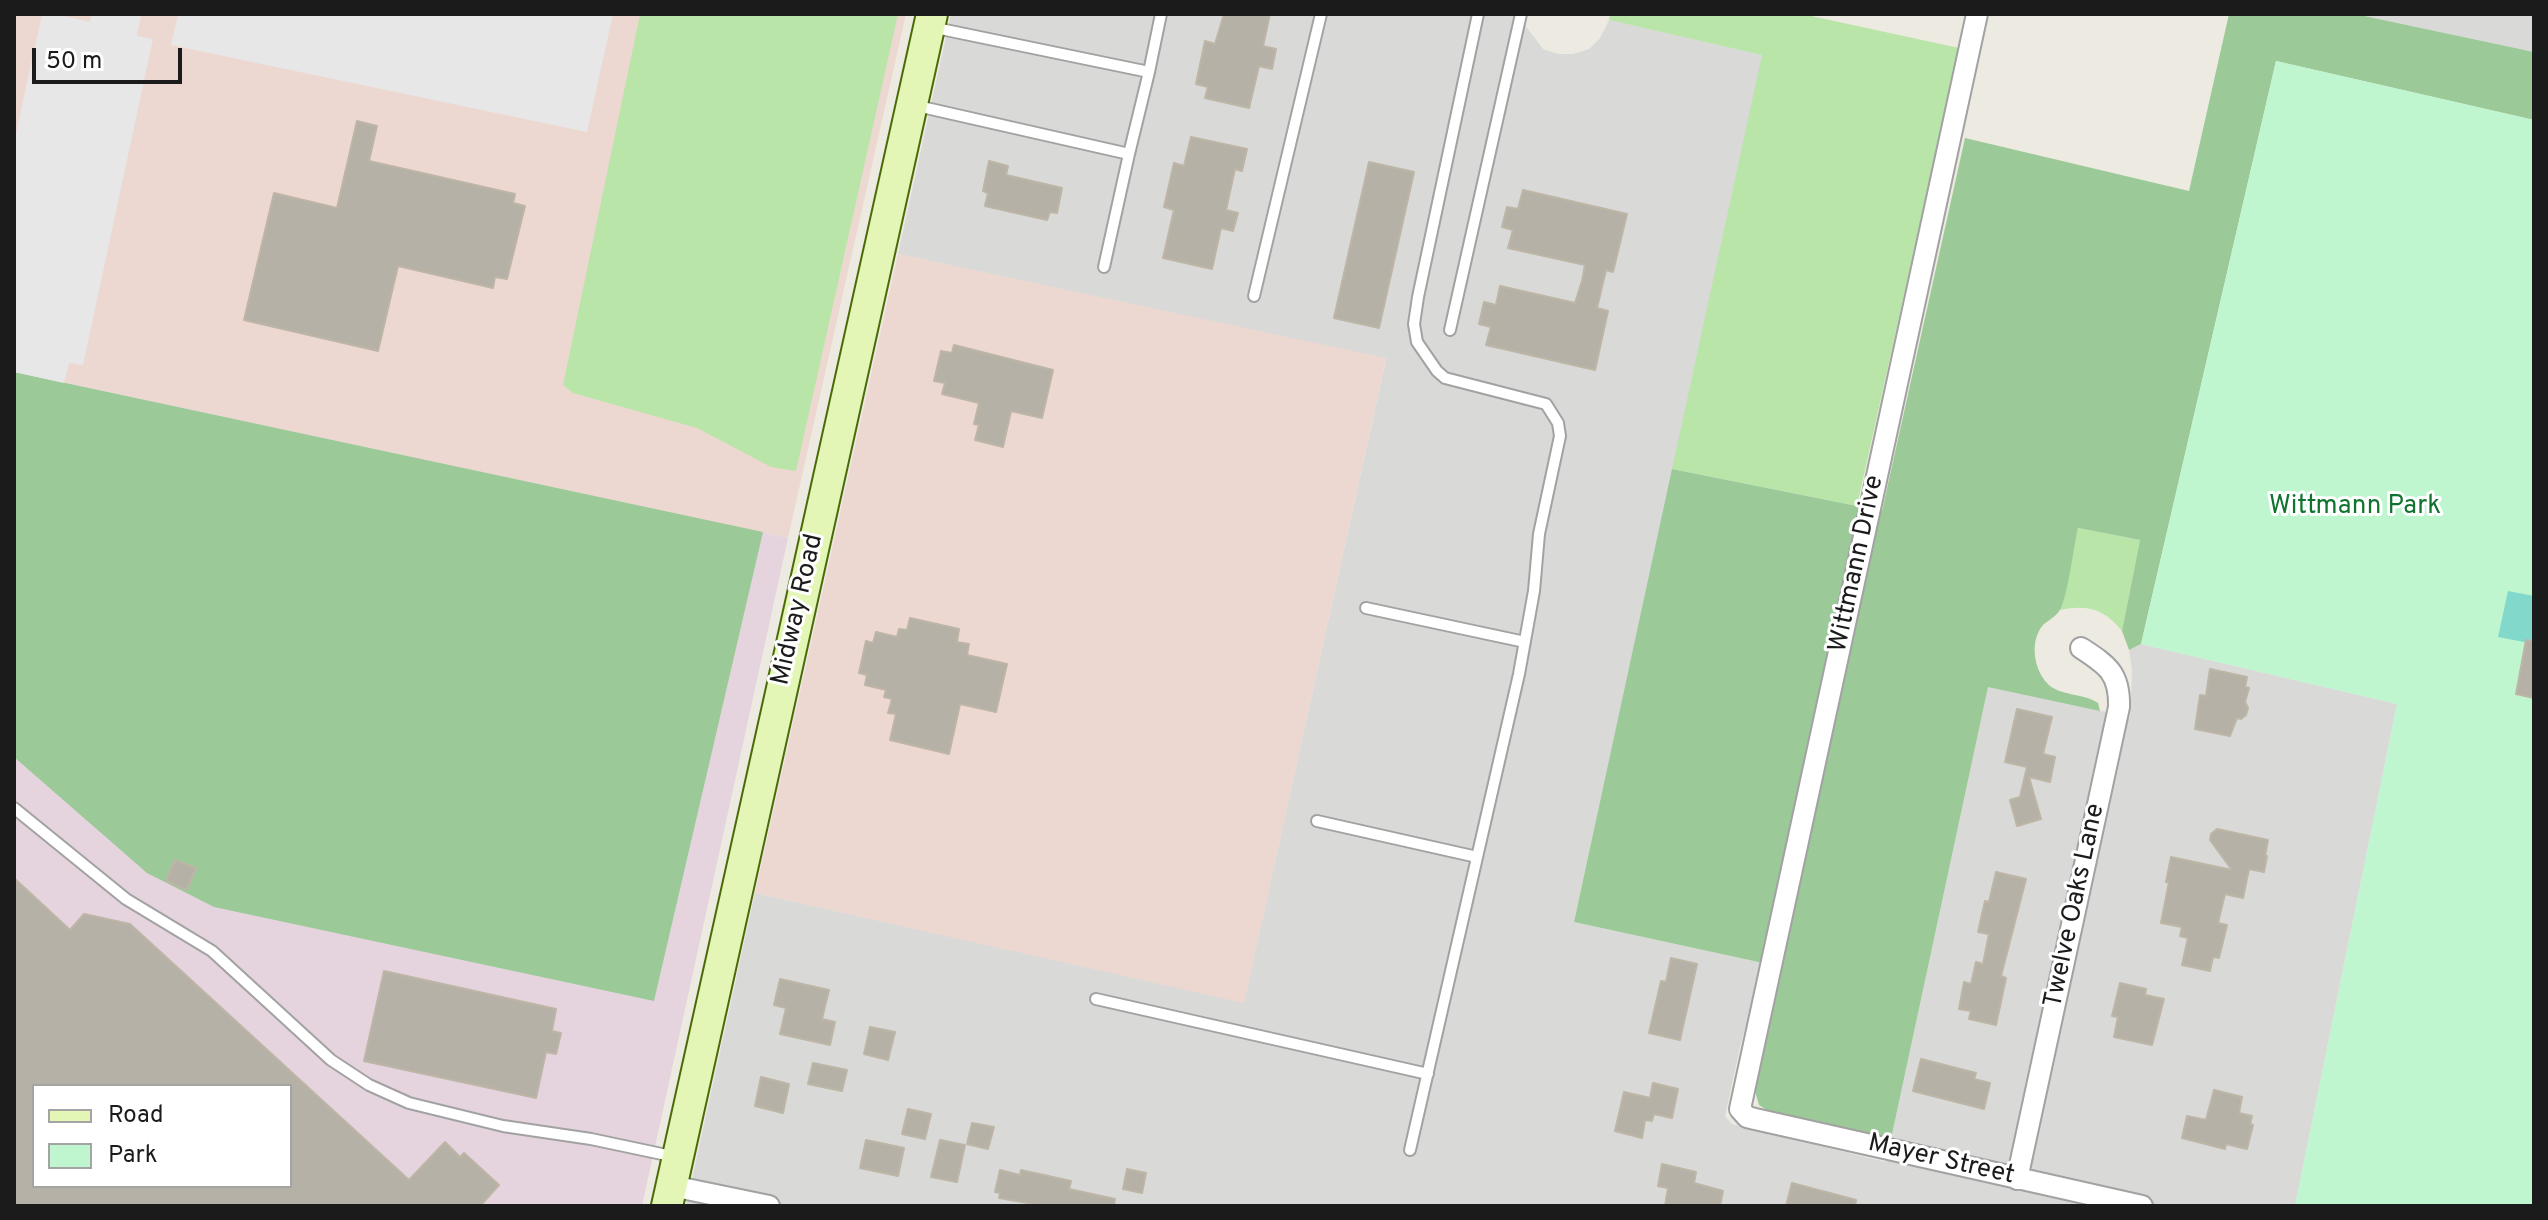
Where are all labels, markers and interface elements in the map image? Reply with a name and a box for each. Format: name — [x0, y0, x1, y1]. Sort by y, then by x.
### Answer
scale bar — [36, 32, 186, 82]
text: 50 m — [46, 47, 102, 77]
street label: Wittmann Drive — [1824, 473, 1892, 655]
park label: Wittmann Park — [2269, 492, 2441, 524]
street label: Midway Road — [766, 531, 832, 689]
street label: Twelve Oaks Lane — [2039, 801, 2113, 1011]
legend — [32, 1084, 292, 1188]
text: Road — [108, 1101, 164, 1131]
street label: Mayer Street — [1865, 1129, 2017, 1193]
text: Park — [108, 1141, 158, 1171]

